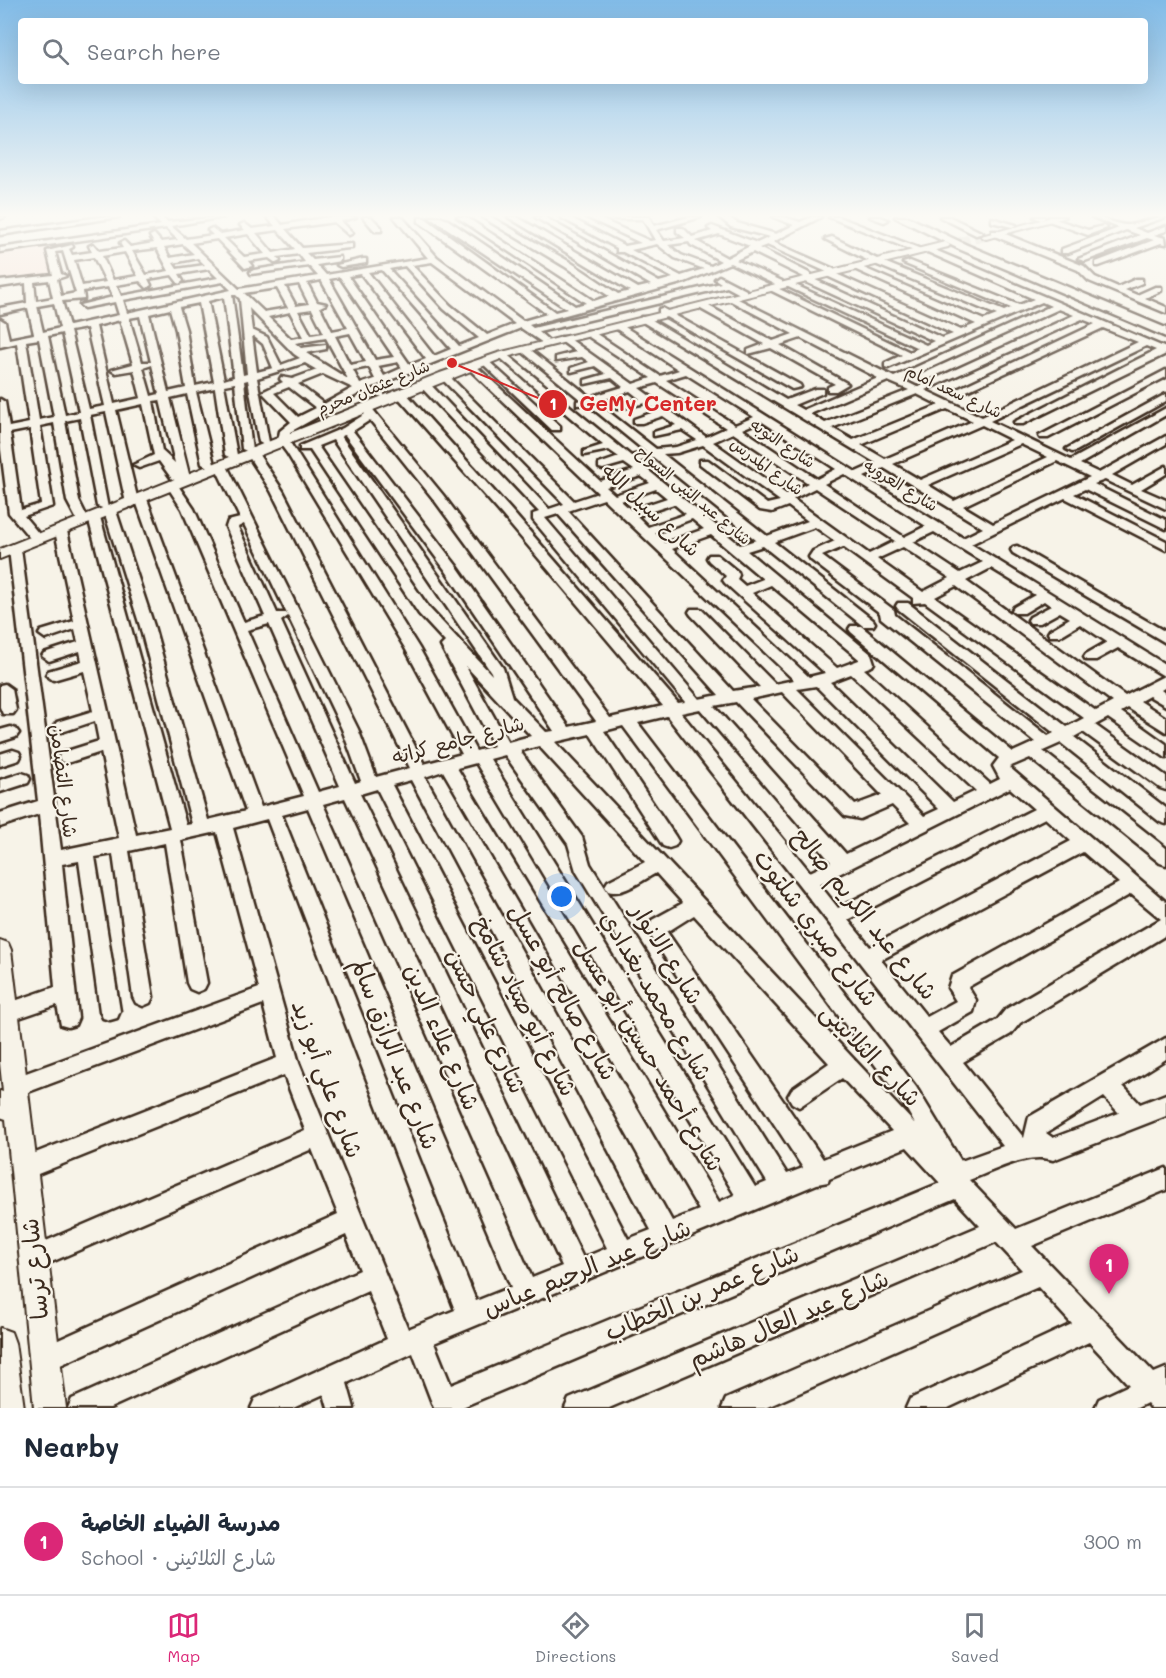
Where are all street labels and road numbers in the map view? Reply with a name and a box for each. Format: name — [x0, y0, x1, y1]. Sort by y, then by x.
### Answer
street label: شارع عثمان محرم — [313, 354, 434, 422]
street label: شارع سعد امام — [901, 359, 1006, 425]
street label: شارع النوبه — [746, 413, 820, 474]
street label: شارع المدرس — [725, 432, 808, 501]
street label: شارع عبد النبى السواح — [631, 441, 756, 550]
street label: شارع العروبه — [859, 454, 942, 517]
street label: شارع سبيل الله — [596, 457, 706, 563]
street label: شارع جامع كراته — [389, 709, 528, 772]
street label: شارع التضامن — [43, 723, 85, 839]
street label: شارع عبد الكريم صالح — [784, 821, 945, 1008]
street label: شارع صبري شلتوت — [746, 842, 886, 1014]
street label: شارع الانوار — [621, 895, 712, 1011]
street label: شارع صالح أبو عسل — [500, 897, 626, 1087]
street label: شارع محمد بغدادي — [592, 905, 720, 1087]
street label: شارع أبو صياد شامخ — [465, 910, 585, 1102]
street label: شارع أحمد حسين أبو عسل — [566, 932, 732, 1178]
street label: شارع علي حسن — [434, 943, 535, 1101]
street label: شارع عبد الرازق سالم — [342, 953, 447, 1155]
street label: شارع علاء الدين — [396, 958, 488, 1116]
street label: شارع علي أبو زيد — [279, 995, 371, 1164]
street label: شارع الثلاثينى — [813, 996, 929, 1114]
street label: شارع عبد الرحيم عباس — [478, 1211, 696, 1326]
street label: شارع ترسا — [13, 1217, 57, 1321]
street label: شارع عمر بن الخطاب — [600, 1237, 804, 1349]
street label: شارع عبد العال هاشم — [684, 1262, 895, 1377]

